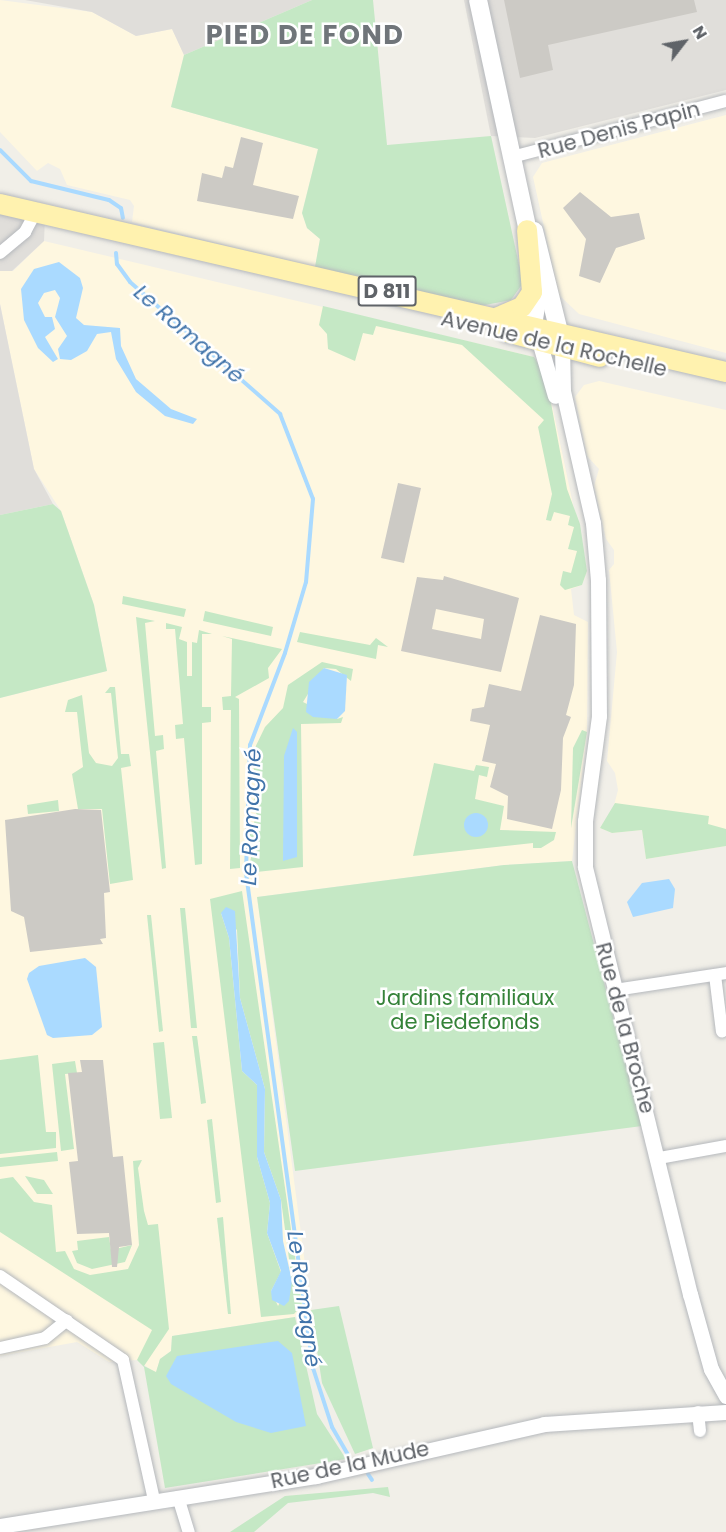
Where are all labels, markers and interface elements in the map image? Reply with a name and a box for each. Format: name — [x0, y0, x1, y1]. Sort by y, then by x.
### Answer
north arrow — [654, 12, 714, 72]
district label: PIED DE FOND — [206, 19, 404, 51]
text: N — [687, 21, 713, 44]
street label: Rue Denis Papin — [535, 96, 703, 164]
road number: D 811 — [357, 274, 417, 308]
water label: Le Romagné — [129, 279, 249, 389]
street label: Avenue de la Rochelle — [439, 306, 669, 382]
water label: Le Romagné — [235, 748, 267, 886]
street label: Rue de la Broche — [590, 940, 660, 1116]
park label: Jardins familiaux de Piedefonds — [376, 985, 554, 1035]
water label: Le Romagné — [281, 1229, 327, 1369]
street label: Rue de la Mude — [268, 1436, 432, 1494]

